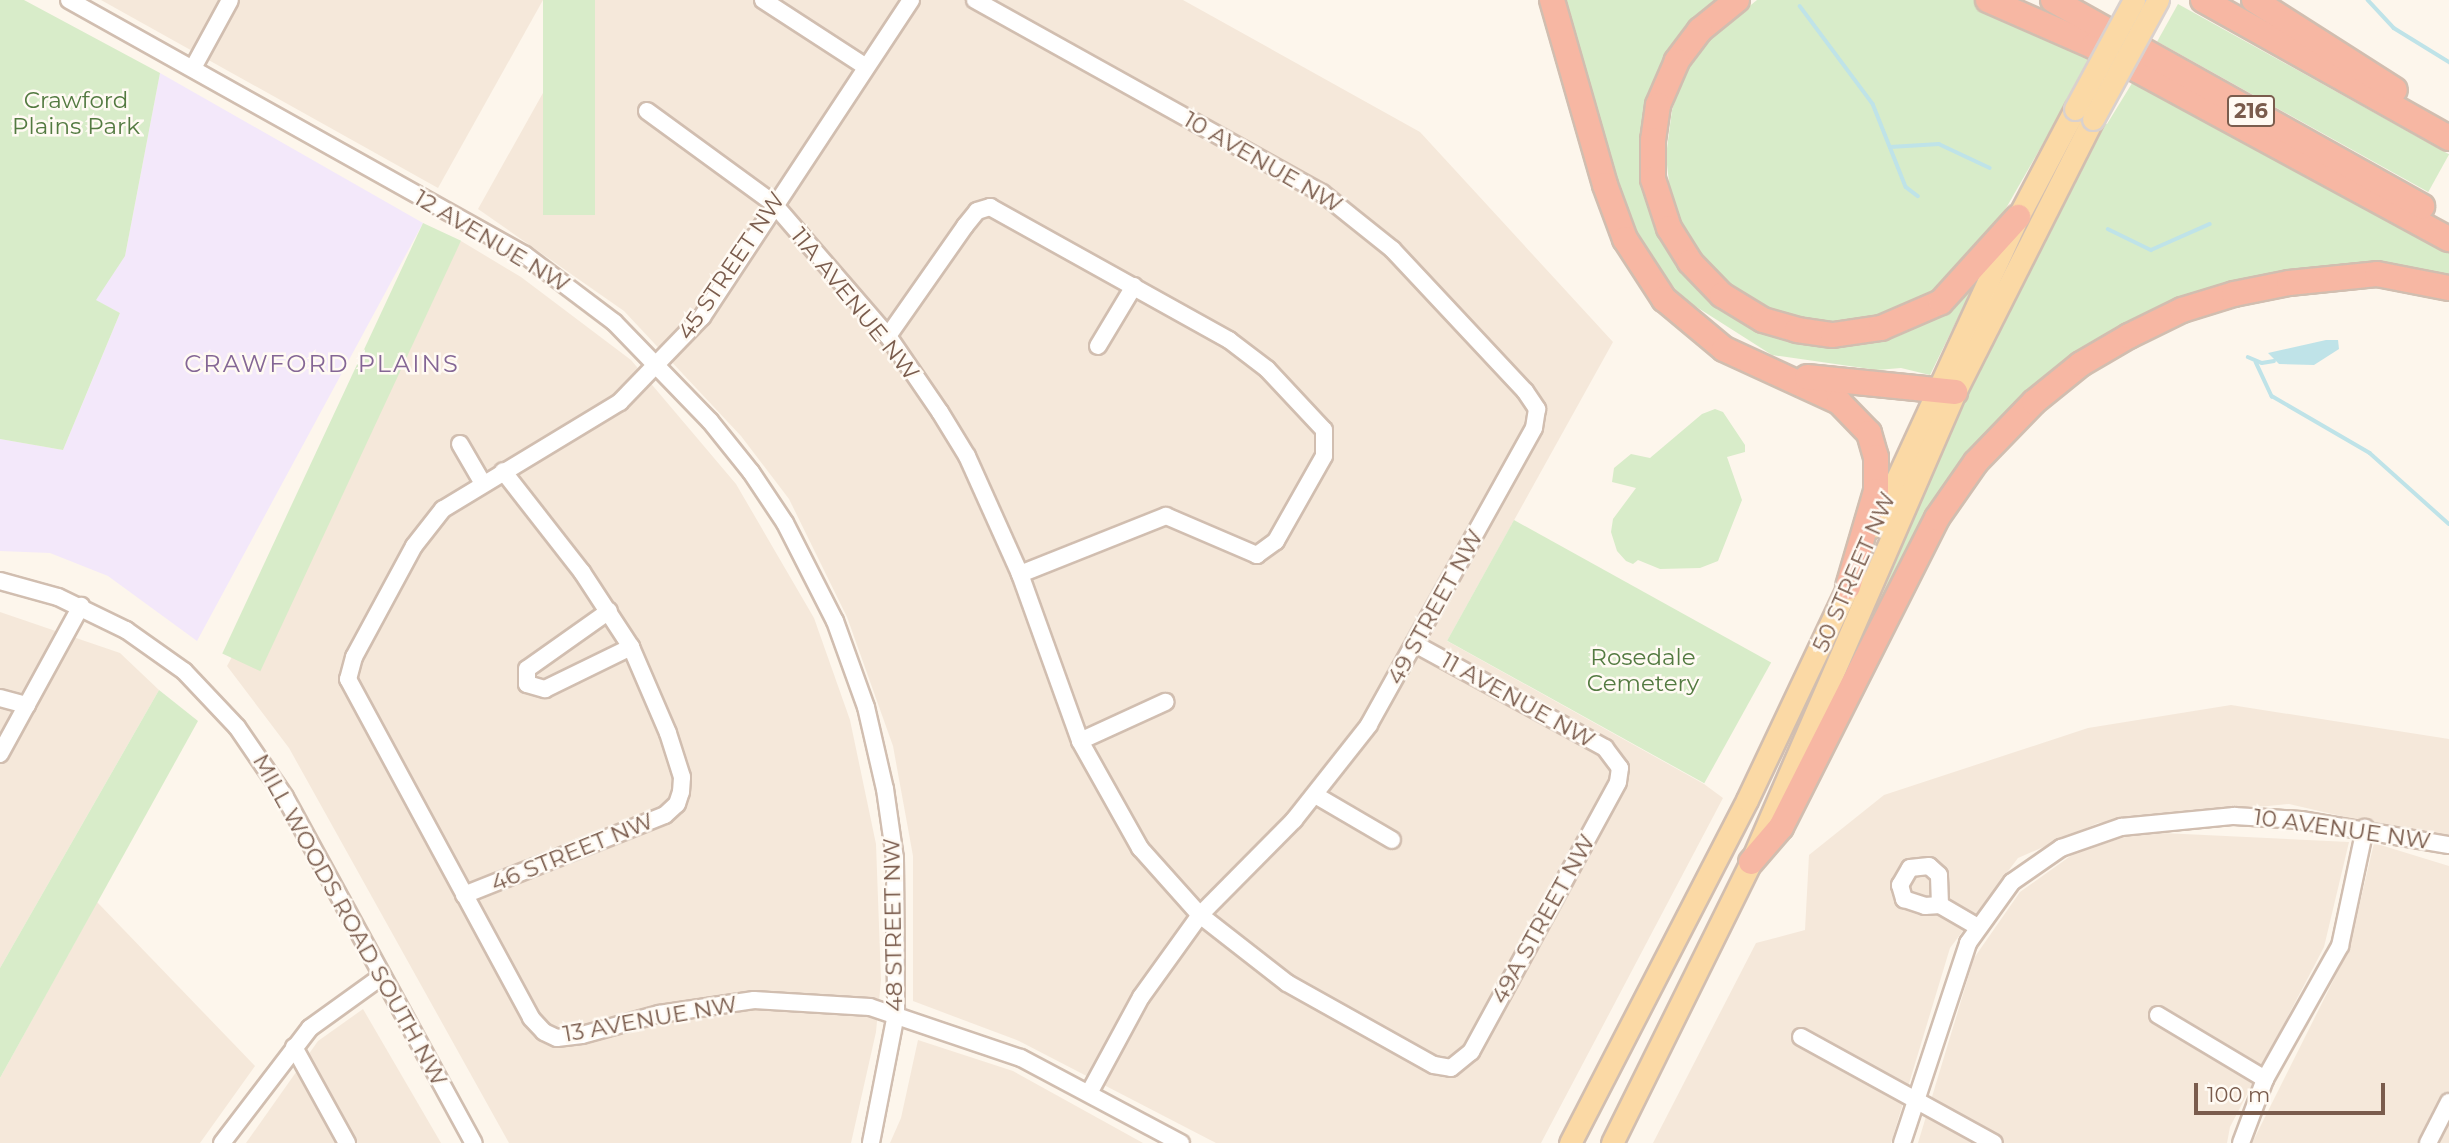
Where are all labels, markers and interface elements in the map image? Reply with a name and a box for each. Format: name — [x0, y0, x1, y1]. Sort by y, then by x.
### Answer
park label: Crawford Plains Park — [12, 86, 140, 140]
road number: 216 — [2226, 94, 2276, 128]
street label: 10 AVENUE NW — [1179, 105, 1347, 219]
street label: 12 AVENUE NW — [409, 184, 575, 298]
street label: 45 STREET NW — [672, 187, 790, 345]
street label: 11A AVENUE NW — [785, 222, 925, 386]
district label: CRAWFORD PLAINS — [186, 350, 458, 378]
street label: 50 STREET NW — [1806, 488, 1902, 656]
street label: 49 STREET NW — [1381, 525, 1489, 689]
park label: Rosedale Cemetery — [1587, 643, 1699, 697]
street label: 11 AVENUE NW — [1436, 646, 1600, 754]
street label: MILL WOODS ROAD SOUTH NW — [247, 749, 453, 1091]
street label: 10 AVENUE NW — [2252, 803, 2432, 855]
street label: 46 STREET NW — [487, 807, 657, 897]
street label: 49A STREET NW — [1485, 830, 1601, 1008]
street label: 48 STREET NW — [878, 838, 908, 1012]
street label: 13 AVENUE NW — [561, 990, 739, 1048]
scale bar — [2197, 1070, 2388, 1114]
text: 100 m — [2207, 1082, 2270, 1107]

